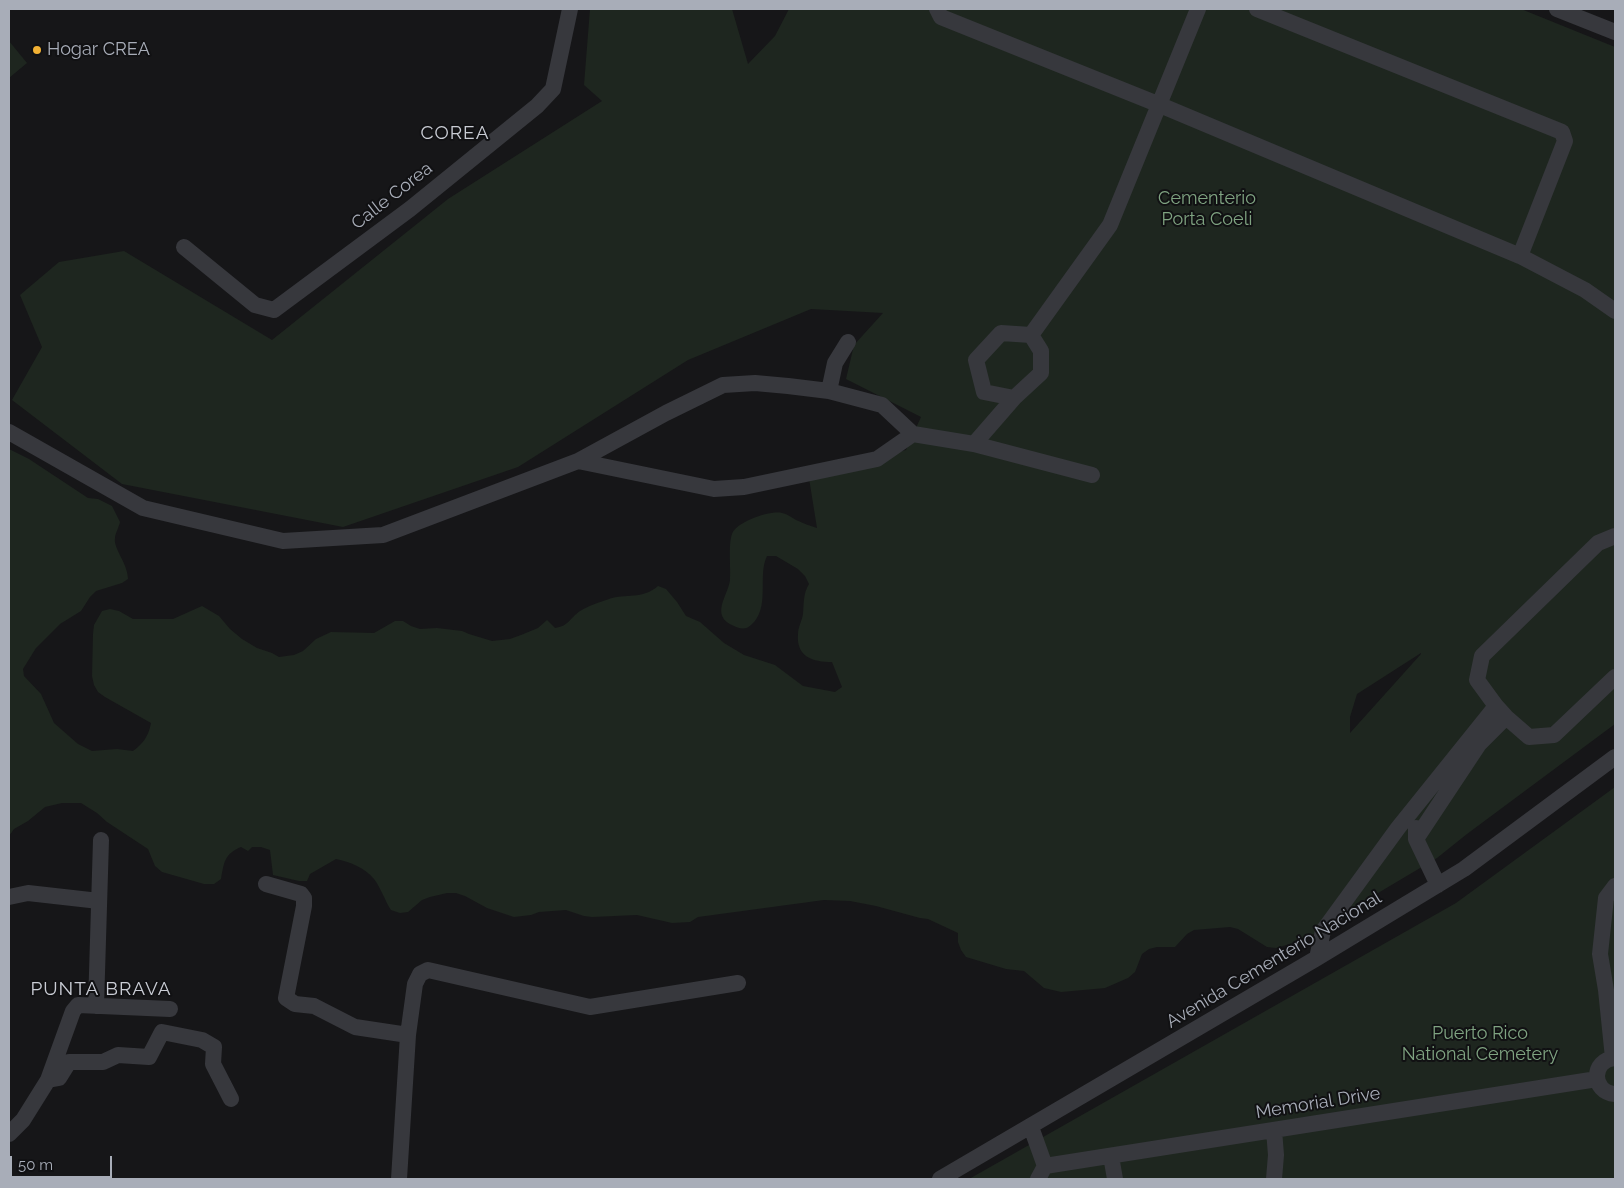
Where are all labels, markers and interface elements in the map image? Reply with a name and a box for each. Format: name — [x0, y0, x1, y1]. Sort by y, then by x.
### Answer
place label: Hogar CREA — [47, 39, 150, 61]
marker: Hogar CREA — [31, 44, 43, 56]
district label: COREA — [420, 122, 490, 144]
street label: Calle Corea — [347, 158, 437, 234]
park label: Cementerio Porta Coeli — [1158, 188, 1256, 230]
street label: Avenida Cementerio Nacional — [1163, 887, 1385, 1033]
district label: PUNTA BRAVA — [29, 978, 173, 1000]
park label: Puerto Rico National Cemetery — [1402, 1023, 1558, 1066]
street label: Memorial Drive — [1254, 1082, 1382, 1124]
scale bar — [12, 1146, 115, 1178]
text: 50 m — [18, 1156, 53, 1174]

